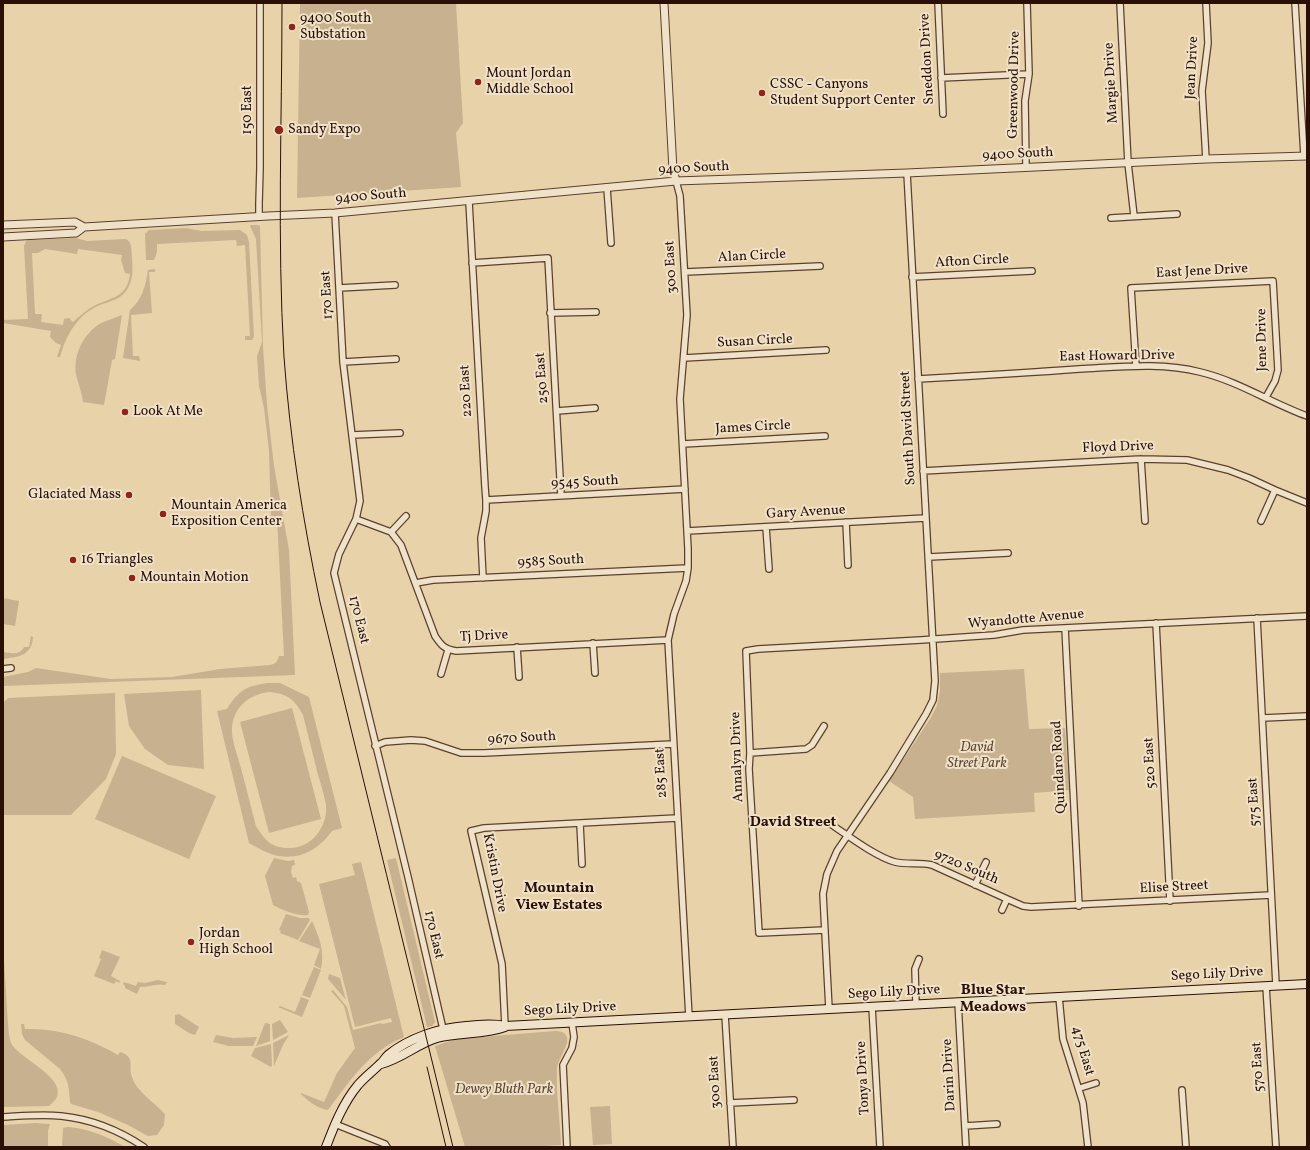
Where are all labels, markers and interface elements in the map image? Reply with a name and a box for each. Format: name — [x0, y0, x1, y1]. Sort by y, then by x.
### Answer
place label: 9400 South Substation — [300, 11, 371, 44]
street label: Sneddon Drive — [917, 13, 939, 105]
marker: 9400 South Substation — [287, 22, 297, 32]
street label: Greenwood Drive — [1006, 31, 1024, 139]
street label: Jean Drive — [1183, 36, 1203, 100]
street label: Margie Drive — [1101, 42, 1123, 124]
place label: Mount Jordan Middle School — [486, 66, 574, 98]
marker: Mount Jordan Middle School — [473, 77, 483, 87]
place label: CSSC - Canyons Student Support Center — [770, 77, 915, 110]
street label: 150 East — [240, 85, 256, 135]
marker: CSSC - Canyons Student Support Center — [757, 88, 767, 98]
place label: Sandy Expo — [288, 122, 361, 138]
marker: Sandy Expo — [273, 124, 285, 136]
street label: 9400 South — [982, 145, 1054, 165]
street label: 9400 South — [658, 159, 730, 179]
street label: 9400 South — [335, 186, 407, 208]
street label: 300 East — [662, 240, 682, 294]
street label: Alan Circle — [718, 247, 786, 267]
street label: Afton Circle — [935, 252, 1009, 272]
street label: East Jene Drive — [1155, 261, 1249, 283]
street label: 170 East — [318, 270, 338, 320]
street label: Jene Drive — [1254, 308, 1272, 372]
street label: Susan Circle — [717, 332, 793, 352]
street label: East Howard Drive — [1059, 348, 1175, 366]
street label: 250 East — [533, 352, 553, 404]
street label: 220 East — [457, 364, 477, 418]
street label: South David Street — [898, 370, 920, 486]
place label: Look At Me — [133, 404, 203, 420]
marker: Look At Me — [120, 407, 130, 417]
street label: James Circle — [715, 418, 791, 438]
street label: Floyd Drive — [1082, 438, 1154, 458]
street label: 9545 South — [551, 473, 619, 493]
place label: Glaciated Mass — [28, 487, 121, 503]
marker: Glaciated Mass — [124, 490, 134, 500]
place label: Mountain America Exposition Center — [171, 498, 287, 530]
street label: Gary Avenue — [766, 503, 846, 523]
marker: Mountain America Exposition Center — [158, 509, 168, 519]
place label: 16 Triangles — [81, 552, 153, 568]
street label: 9585 South — [517, 552, 585, 572]
marker: 16 Triangles — [68, 555, 78, 565]
place label: Mountain Motion — [140, 570, 249, 586]
marker: Mountain Motion — [127, 573, 137, 583]
street label: 170 East — [344, 594, 372, 646]
street label: Wyandotte Avenue — [967, 607, 1085, 633]
street label: Tj Drive — [459, 627, 509, 647]
street label: Annalyn Drive — [728, 711, 748, 803]
street label: Quindaro Road — [1049, 720, 1071, 814]
street label: 9670 South — [487, 729, 557, 749]
street label: 520 East — [1141, 737, 1161, 789]
park label: David Street Park — [947, 740, 1007, 772]
street label: 285 East — [652, 747, 672, 799]
street label: 575 East — [1245, 777, 1265, 827]
district label: David Street — [750, 814, 836, 832]
street label: Kristin Drive — [478, 832, 510, 914]
street label: 9720 South — [931, 847, 1001, 889]
street label: Elise Street — [1139, 878, 1209, 898]
district label: Mountain View Estates — [515, 880, 603, 915]
street label: 170 East — [419, 909, 447, 961]
place label: Jordan High School — [199, 926, 273, 958]
marker: Jordan High School — [186, 937, 196, 947]
street label: Sego Lily Drive — [1170, 964, 1264, 986]
street label: Sego Lily Drive — [847, 982, 941, 1004]
district label: Blue Star Meadows — [960, 982, 1026, 1017]
street label: Sego Lily Drive — [523, 999, 617, 1021]
street label: 475 East — [1067, 1024, 1097, 1078]
street label: Darin Drive — [940, 1038, 960, 1112]
street label: Tonya Drive — [854, 1041, 874, 1115]
street label: 570 East — [1249, 1041, 1269, 1093]
street label: 300 East — [706, 1055, 726, 1109]
park label: Dewey Bluth Park — [455, 1082, 553, 1098]

